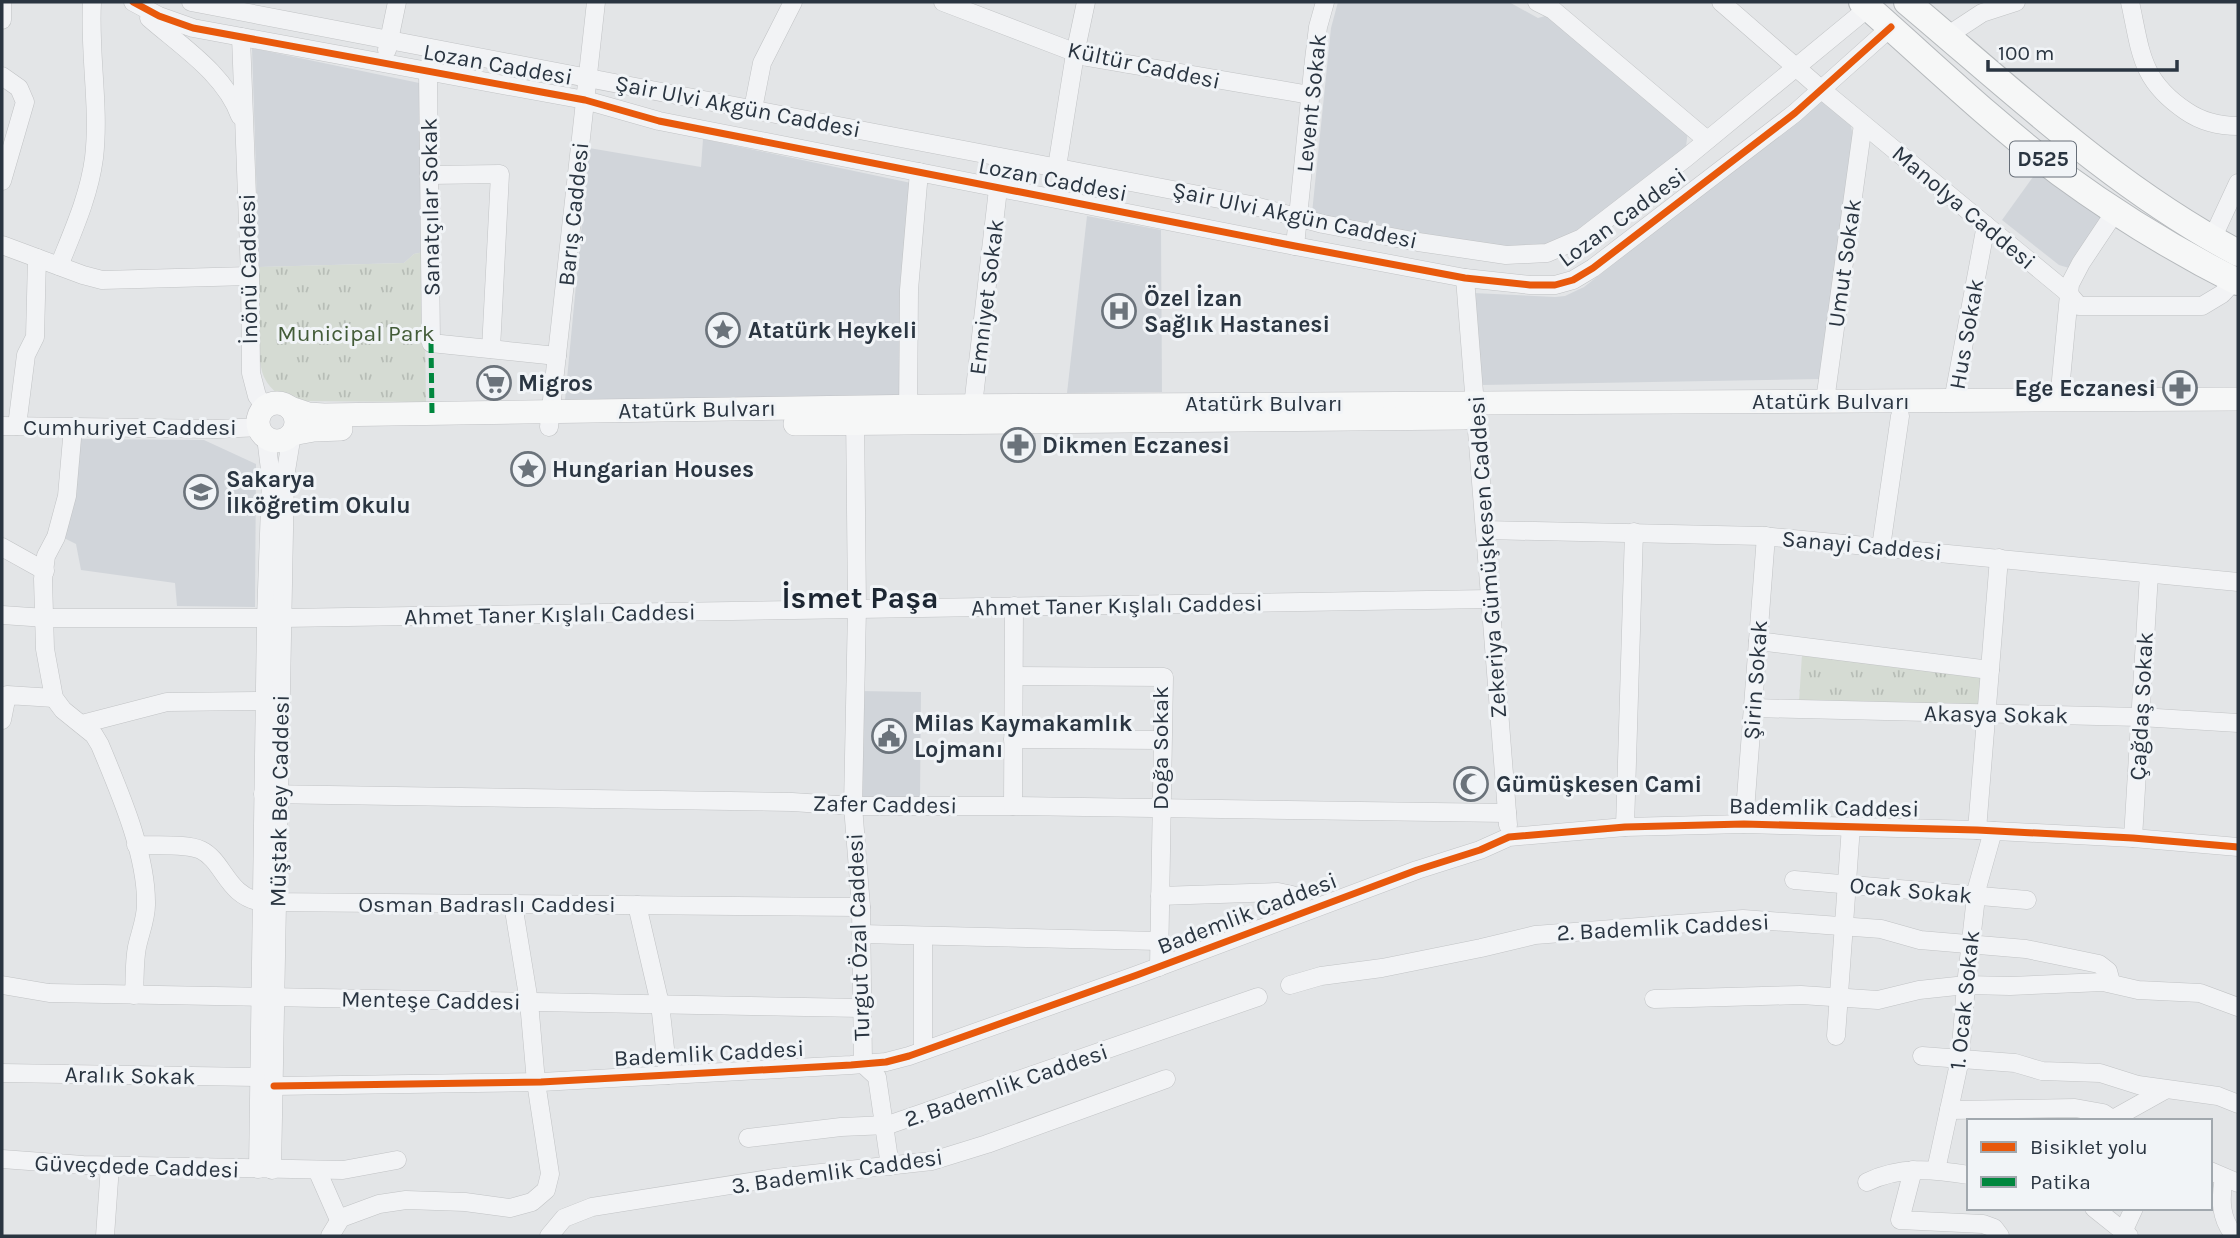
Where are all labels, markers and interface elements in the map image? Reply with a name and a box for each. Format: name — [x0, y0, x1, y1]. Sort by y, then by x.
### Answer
scale bar — [1988, 28, 2177, 72]
street label: Levent Sokak — [1291, 32, 1332, 174]
street label: Kültür Caddesi — [1065, 36, 1223, 95]
street label: Lozan Caddesi — [421, 38, 575, 91]
text: 100 m — [1998, 41, 2055, 65]
street label: Şair Ulvi Akgün Caddesi — [613, 69, 863, 144]
street label: Sanatçılar Sokak — [415, 118, 446, 296]
street label: Manolya Caddesi — [1887, 140, 2041, 275]
street label: Barış Caddesi — [553, 141, 594, 287]
road number: D525 — [2010, 142, 2076, 176]
street label: Lozan Caddesi — [976, 152, 1130, 207]
street label: Lozan Caddesi — [1553, 162, 1691, 273]
street label: Şair Ulvi Akgün Caddesi — [1170, 176, 1420, 255]
street label: İnönü Caddesi — [234, 193, 263, 345]
street label: Umut Sokak — [1822, 197, 1867, 329]
street label: Emniyet Sokak — [964, 218, 1009, 377]
street label: Hus Sokak — [1943, 277, 1990, 392]
place label: Özel İzan Sağlık Hastanesi — [1144, 284, 1330, 338]
hospital icon: Özel İzan Sağlık Hastanesi — [1100, 292, 1138, 330]
place icon: Atatürk Heykeli — [704, 311, 742, 349]
place label: Atatürk Heykeli — [748, 317, 917, 344]
park label: Municipal Park — [277, 320, 435, 347]
supermarket icon: Migros — [475, 364, 513, 402]
pharmacy icon: Ege Eczanesi — [2161, 369, 2199, 407]
place label: Migros — [518, 370, 593, 397]
place label: Ege Eczanesi — [2014, 375, 2156, 402]
street label: Atatürk Bulvarı — [1752, 388, 1910, 415]
street label: Atatürk Bulvarı — [1185, 390, 1343, 417]
street label: Atatürk Bulvarı — [618, 395, 776, 424]
street label: Zekeriya Gümüşkesen Caddesi — [1463, 395, 1512, 719]
street label: Cumhuriyet Caddesi — [23, 414, 237, 441]
pharmacy icon: Dikmen Eczanesi — [999, 426, 1037, 464]
place label: Dikmen Eczanesi — [1042, 432, 1230, 459]
place icon: Hungarian Houses — [509, 450, 547, 488]
place label: Hungarian Houses — [552, 456, 754, 483]
place label: Sakarya İlköğretim Okulu — [226, 466, 411, 519]
school or university icon: Sakarya İlköğretim Okulu — [182, 473, 220, 511]
street label: Sanayi Caddesi — [1781, 525, 1943, 566]
district label: İsmet Paşa — [781, 580, 939, 616]
street label: Ahmet Taner Kışlalı Caddesi — [971, 589, 1263, 622]
street label: Ahmet Taner Kışlalı Caddesi — [404, 598, 696, 631]
street label: Şirin Sokak — [1738, 619, 1773, 741]
street label: Çağdaş Sokak — [2124, 631, 2159, 781]
street label: Doğa Sokak — [1147, 686, 1174, 810]
street label: Müştak Bey Caddesi — [264, 695, 295, 907]
street label: Akasya Sokak — [1924, 700, 2068, 729]
place label: Milas Kaymakamlık Lojmanı — [914, 710, 1133, 763]
public building icon: Milas Kaymakamlık Lojmanı — [870, 717, 908, 755]
mosque icon: Gümüşkesen Cami — [1452, 765, 1490, 803]
place label: Gümüşkesen Cami — [1496, 771, 1702, 798]
street label: Zafer Caddesi — [813, 790, 957, 819]
street label: Bademlik Caddesi — [1729, 792, 1919, 823]
street label: Turgut Özal Caddesi — [841, 833, 876, 1041]
street label: Bademlik Caddesi — [1153, 867, 1341, 960]
street label: Ocak Sokak — [1849, 872, 1973, 909]
street label: Osman Badraslı Caddesi — [358, 891, 616, 918]
street label: 2. Bademlik Caddesi — [1556, 908, 1770, 947]
street label: 1. Ocak Sokak — [1944, 929, 1985, 1071]
street label: Menteşe Caddesi — [341, 985, 521, 1016]
street label: Bademlik Caddesi — [613, 1035, 805, 1072]
street label: 2. Bademlik Caddesi — [901, 1038, 1111, 1133]
street label: Aralık Sokak — [64, 1061, 196, 1090]
legend — [1967, 1119, 2212, 1210]
text: Bisiklet yolu — [2030, 1135, 2148, 1159]
street label: 3. Bademlik Caddesi — [729, 1143, 945, 1200]
street label: Güveçdede Caddesi — [34, 1149, 240, 1184]
text: Patika — [2030, 1170, 2091, 1194]

